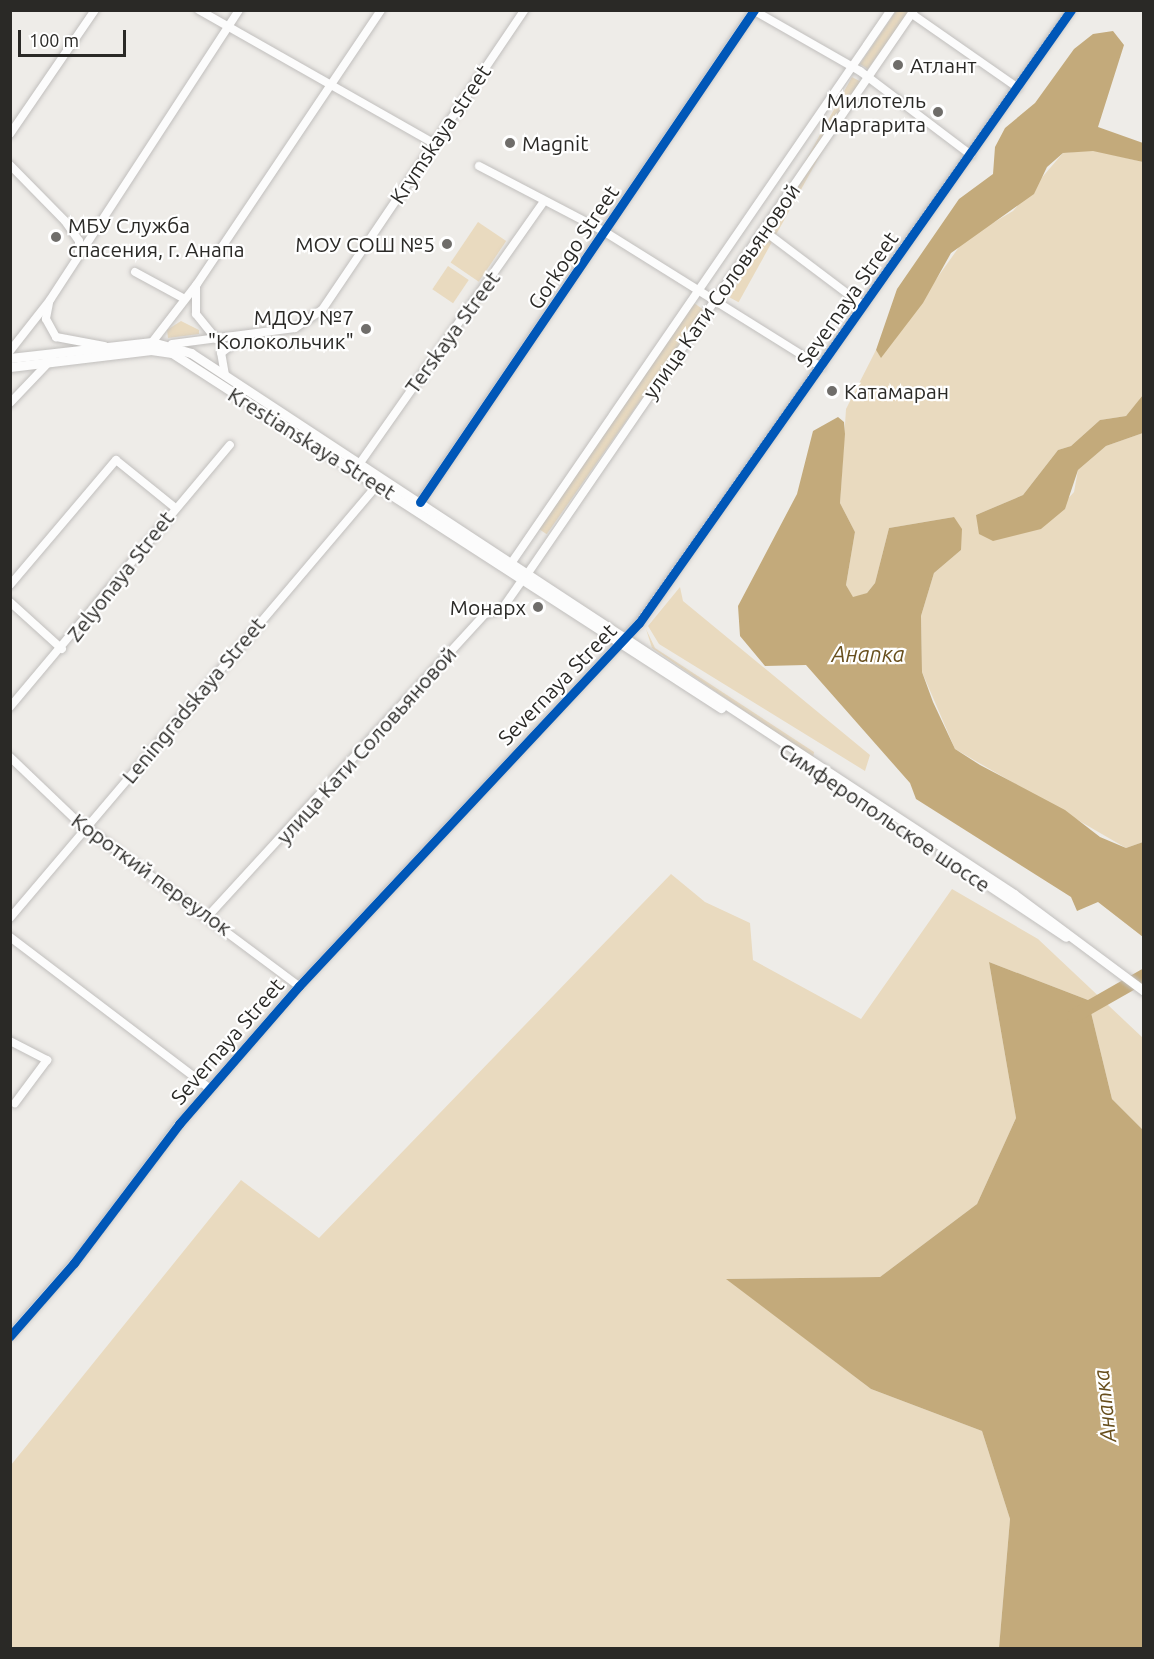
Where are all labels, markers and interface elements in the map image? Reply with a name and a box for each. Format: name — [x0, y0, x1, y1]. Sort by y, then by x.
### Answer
scale bar — [21, 18, 129, 56]
text: 100 m — [29, 30, 79, 50]
place label: Атлант — [910, 52, 977, 78]
marker: Атлант — [891, 58, 905, 72]
street label: Krymskaya street — [384, 60, 496, 208]
place label: Милотель Маргарита — [821, 87, 926, 137]
marker: Милотель Маргарита — [931, 105, 945, 119]
place label: Magnit — [522, 130, 588, 156]
marker: Magnit — [503, 136, 517, 150]
street label: улица Кати Соловьяновой — [637, 179, 805, 403]
street label: Gorkogo Street — [522, 180, 624, 314]
place label: МБУ Служба спасения, г. Анапа — [68, 212, 245, 262]
street label: Severnaya Street — [791, 226, 903, 372]
marker: МБУ Служба спасения, г. Анапа — [49, 230, 63, 244]
place label: МОУ СОШ №5 — [295, 231, 435, 257]
marker: МОУ СОШ №5 — [440, 237, 454, 251]
street label: Terskaya Street — [399, 266, 505, 398]
place label: МДОУ №7 "Колокольчик" — [208, 304, 354, 354]
marker: МДОУ №7 "Колокольчик" — [359, 322, 373, 336]
place label: Катамаран — [844, 378, 949, 404]
street label: Krestianskaya Street — [224, 381, 400, 505]
marker: Катамаран — [825, 384, 839, 398]
street label: Zelyonaya Street — [61, 506, 179, 646]
place label: Монарх — [450, 594, 526, 620]
marker: Монарх — [531, 600, 545, 614]
street label: Leningradskaya Street — [116, 612, 270, 788]
street label: Severnaya Street — [493, 618, 621, 750]
street label: улица Кати Соловьяновой — [271, 641, 461, 849]
water label: Анапка — [831, 641, 905, 667]
street label: Симферопольское шоссе — [775, 737, 995, 897]
street label: Короткий переулок — [67, 807, 237, 941]
street label: Severnaya Street — [165, 973, 289, 1109]
water label: Анапка — [1087, 1368, 1121, 1444]

